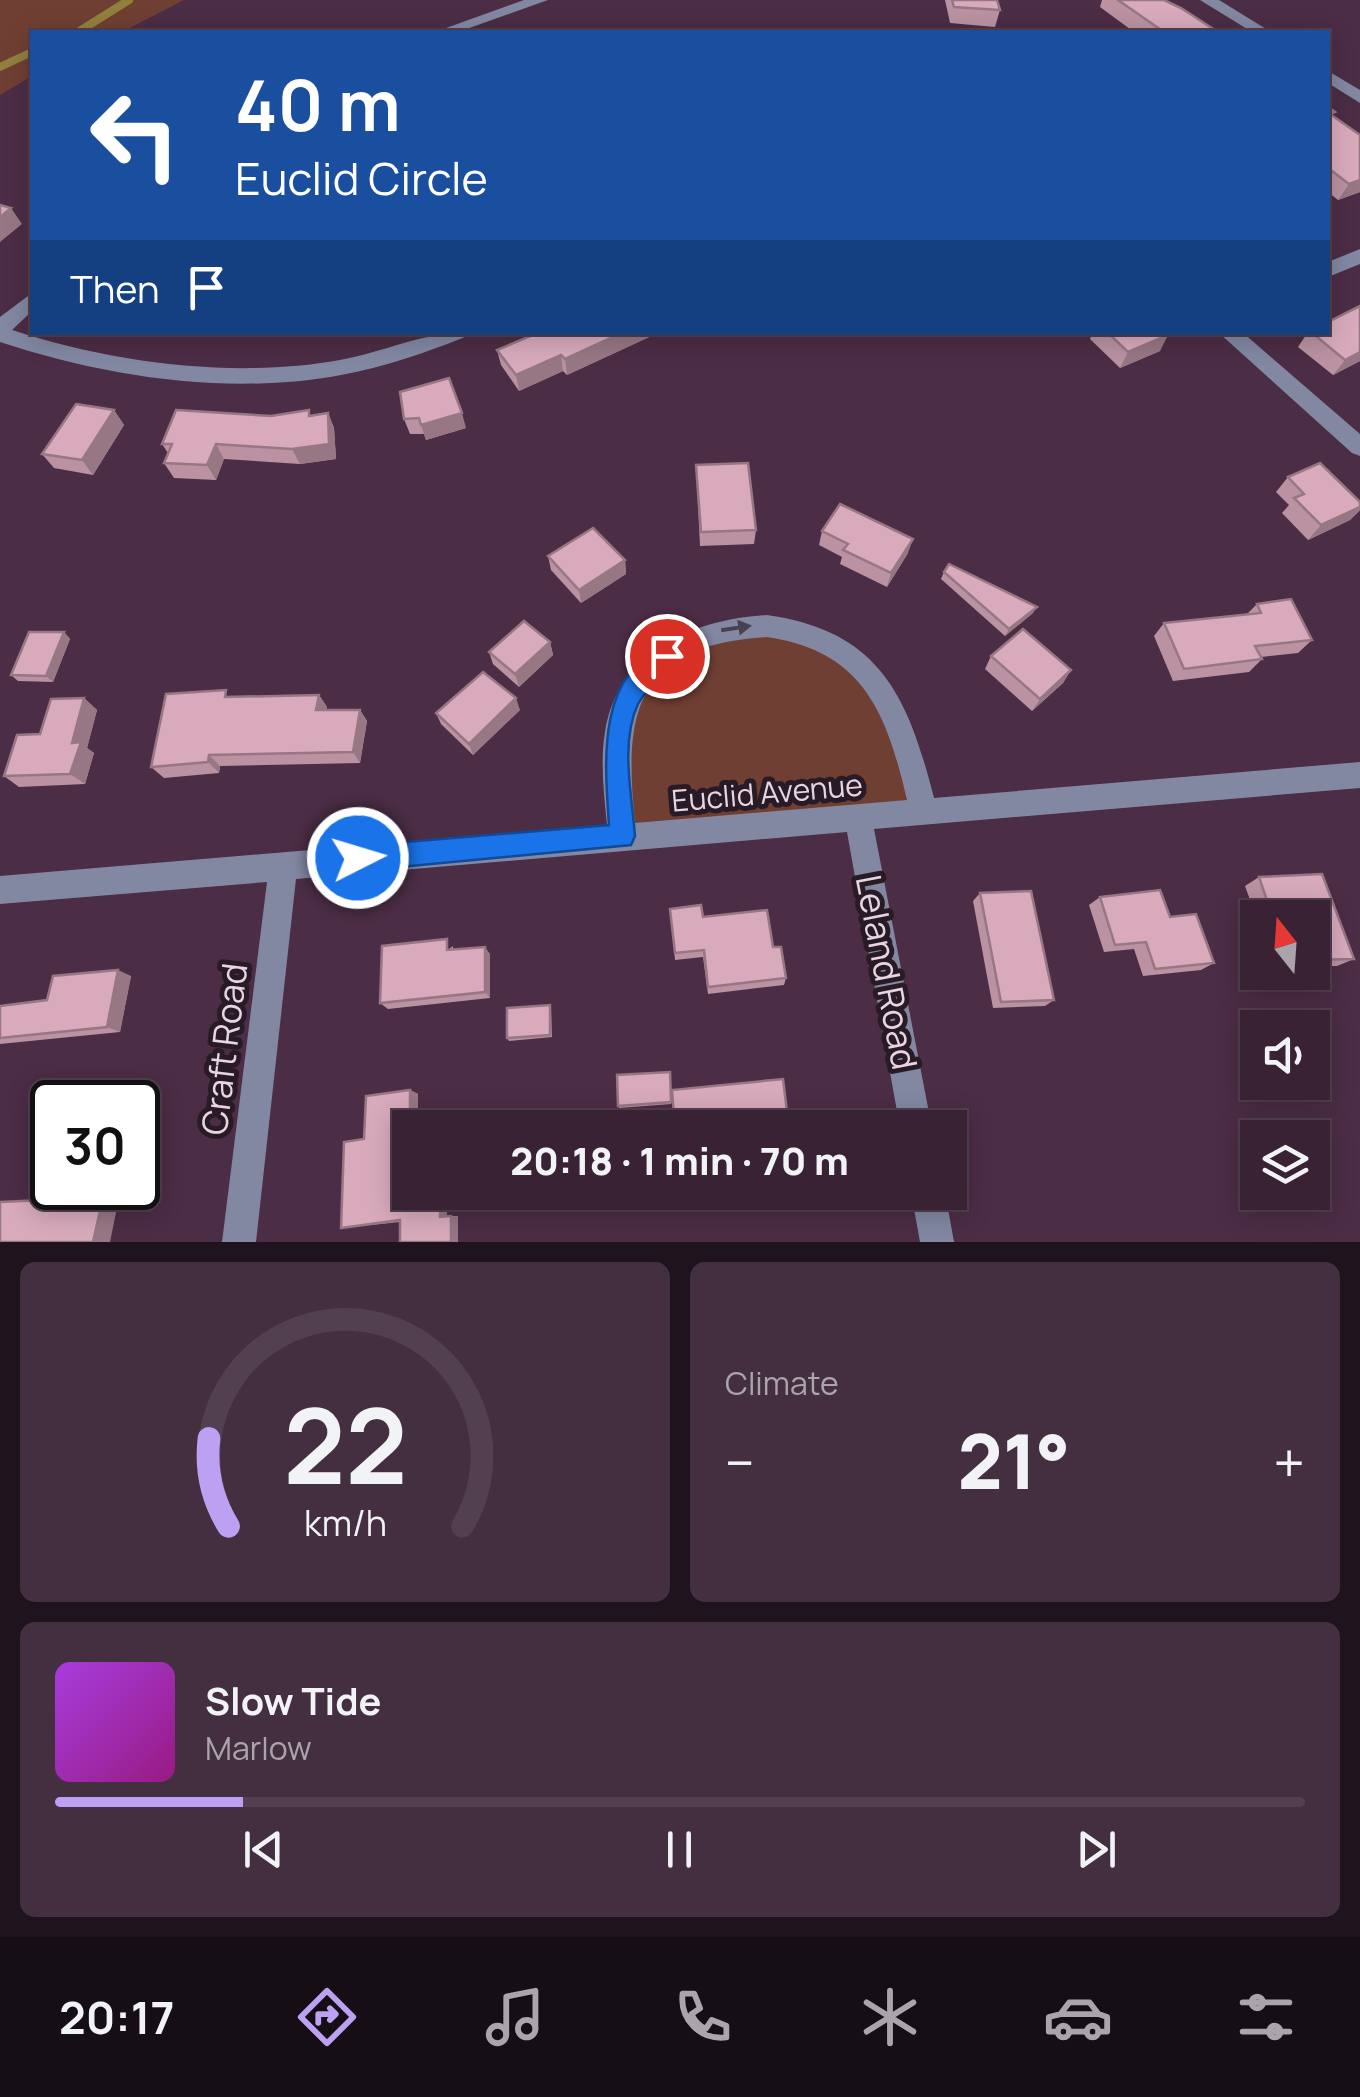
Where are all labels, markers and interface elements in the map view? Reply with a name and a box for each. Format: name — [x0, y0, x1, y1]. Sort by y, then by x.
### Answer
text: 40 m — [235, 56, 401, 152]
icon: left — [70, 70, 200, 200]
text: Euclid Circle — [235, 147, 488, 209]
icon: arrive — [179, 260, 234, 315]
text: Then — [70, 262, 159, 314]
pin — [625, 614, 710, 699]
one-way arrow — [721, 620, 752, 635]
icon: arrive — [640, 629, 695, 684]
street label: Euclid Avenue — [670, 763, 864, 821]
position arrow — [306, 806, 410, 910]
street label: Leland Road — [845, 871, 929, 1073]
north arrow — [1240, 900, 1330, 990]
map controls — [1240, 900, 1330, 1210]
street label: Craft Road — [190, 960, 258, 1138]
button: sound — [1240, 1010, 1330, 1100]
speed limit sign: 30 — [30, 1080, 160, 1210]
button: layers — [1240, 1120, 1330, 1210]
text: 20:18 · 1 min · 70 m — [510, 1134, 849, 1186]
text: Climate — [725, 1361, 839, 1405]
text: 22 — [283, 1373, 407, 1515]
text: 21° — [957, 1409, 1071, 1512]
text: − — [725, 1424, 755, 1500]
text: + — [1273, 1424, 1305, 1500]
text: km/h — [303, 1498, 387, 1547]
text: Slow Tide — [205, 1674, 382, 1726]
text: Marlow — [205, 1726, 312, 1770]
icon: previous — [236, 1822, 291, 1877]
icon: pause — [652, 1822, 707, 1877]
icon: next — [1069, 1822, 1124, 1877]
icon: directions — [292, 1982, 362, 2052]
icon: music — [480, 1982, 550, 2052]
icon: phone — [668, 1982, 738, 2052]
icon: climate — [855, 1982, 925, 2052]
icon: car — [1043, 1982, 1113, 2052]
icon: filters — [1231, 1982, 1301, 2052]
text: 20:17 — [59, 1986, 174, 2048]

